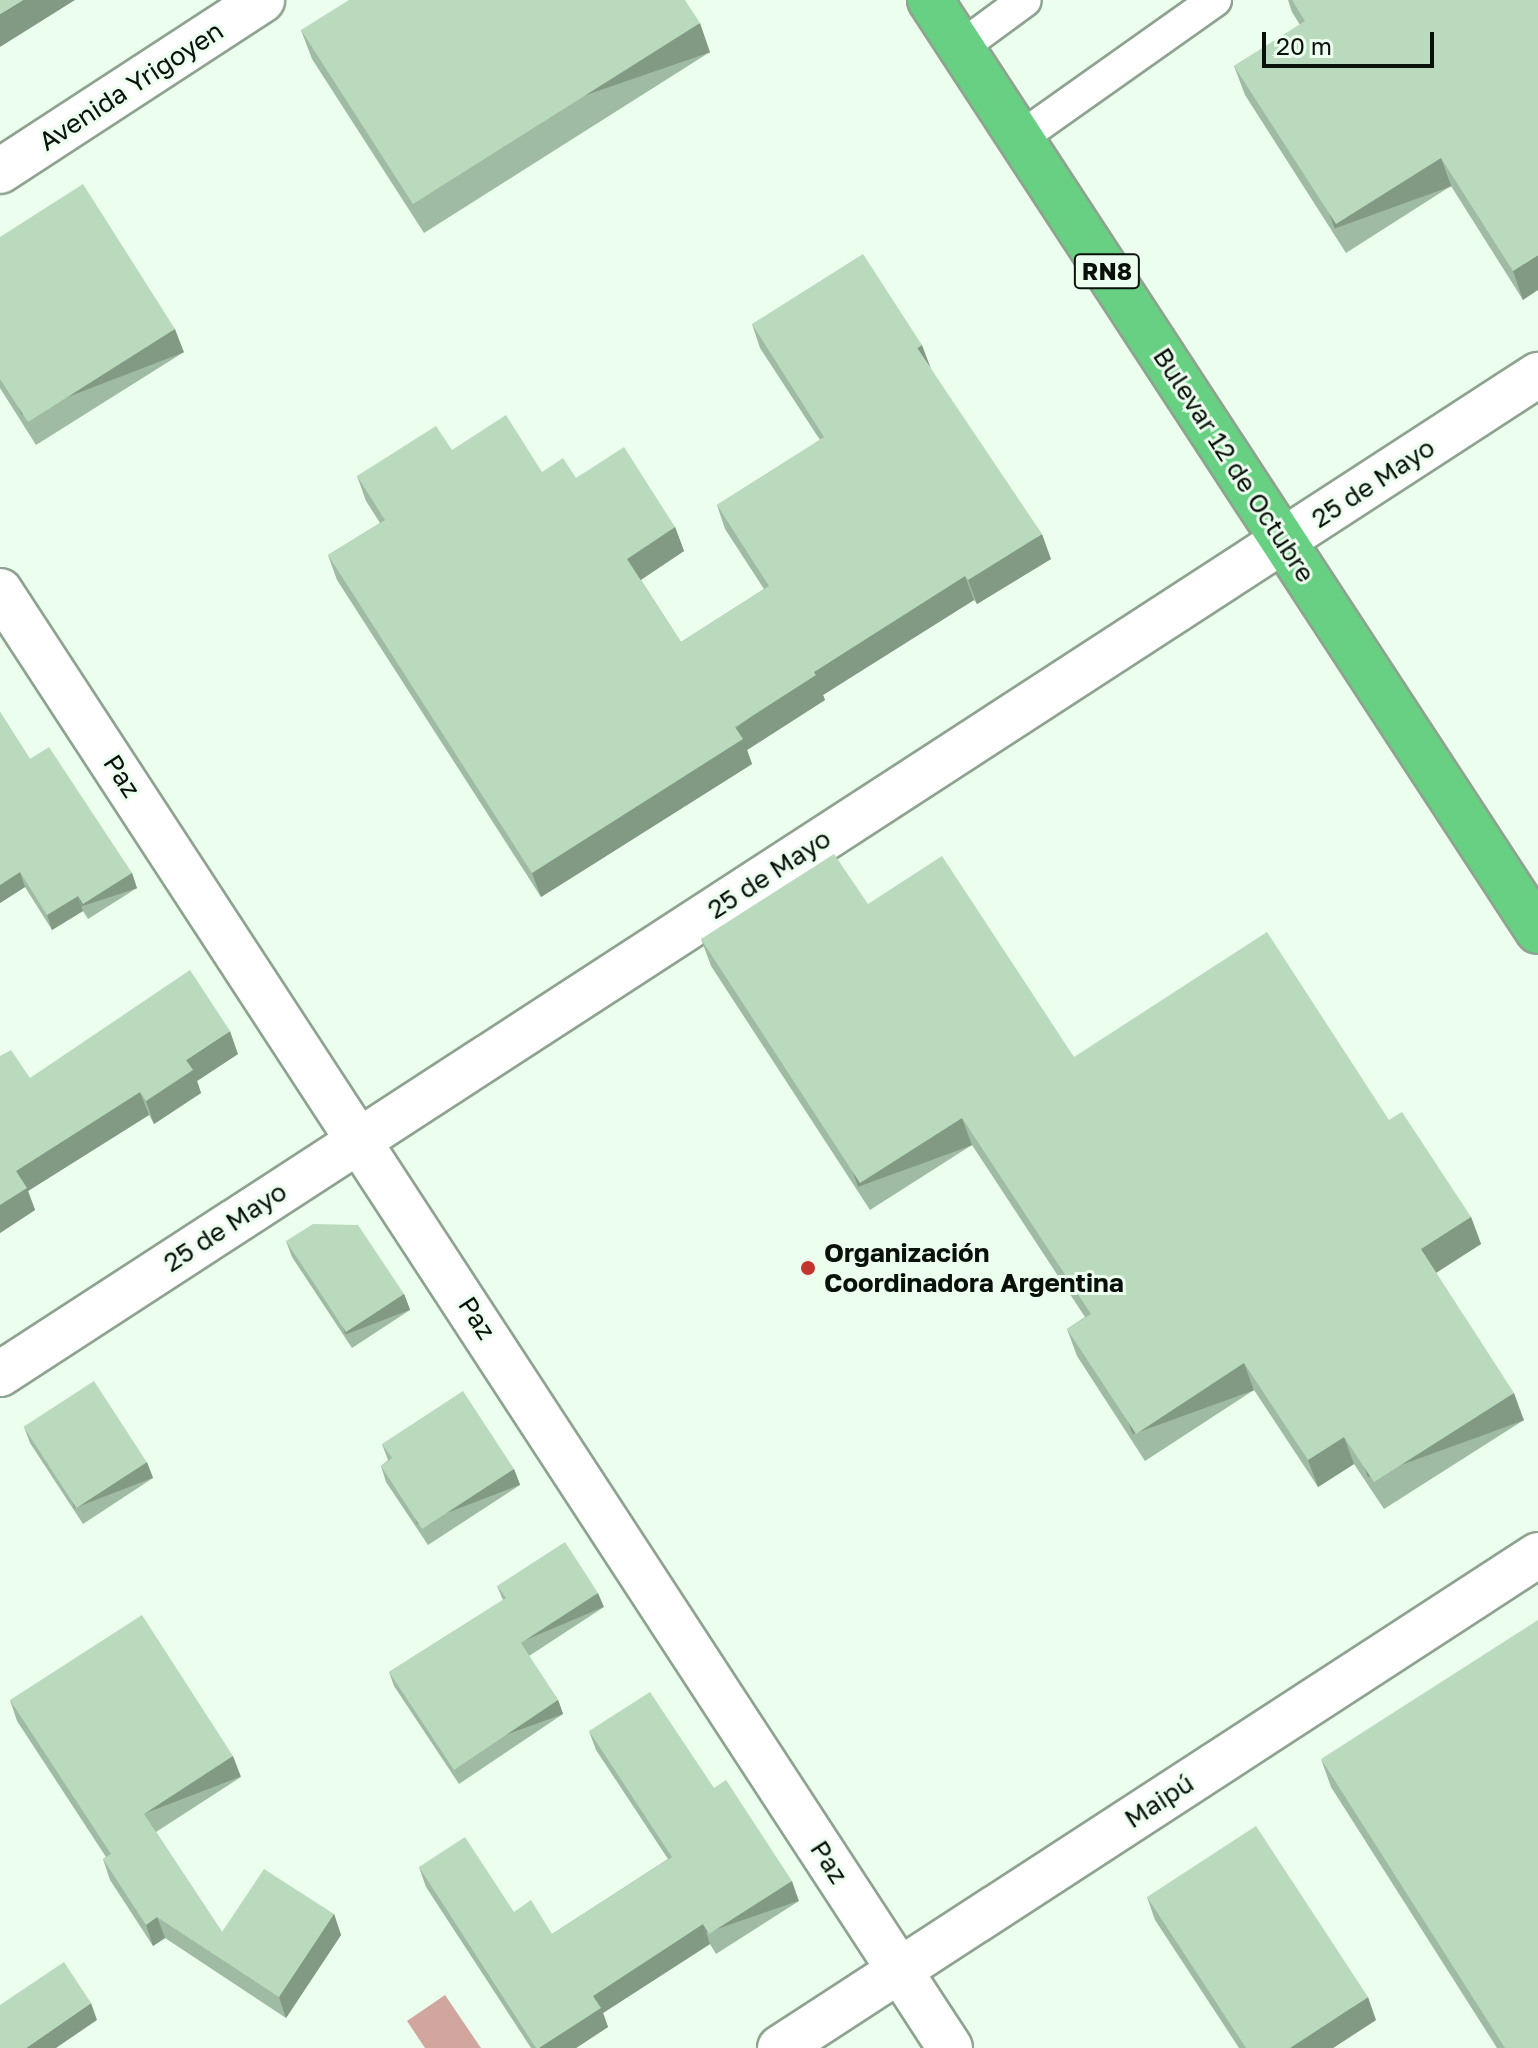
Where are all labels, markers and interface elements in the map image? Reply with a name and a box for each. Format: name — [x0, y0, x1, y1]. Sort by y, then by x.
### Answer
street label: Avenida Yrigoyen — [33, 15, 229, 157]
scale bar — [1266, 16, 1438, 66]
text: 20 m — [1276, 31, 1332, 60]
road number: RN8 — [1073, 251, 1141, 291]
street label: Bulevar 12 de Octubre — [1147, 342, 1321, 588]
street label: 25 de Mayo — [1306, 432, 1440, 534]
street label: Paz — [97, 749, 147, 803]
street label: 25 de Mayo — [702, 823, 836, 925]
street label: 25 de Mayo — [158, 1176, 292, 1278]
place label: Organización Coordinadora Argentina — [824, 1237, 1124, 1298]
marker: Organización Coordinadora Argentina — [799, 1259, 817, 1277]
street label: Paz — [452, 1291, 502, 1345]
street label: Maipú — [1119, 1767, 1199, 1835]
street label: Paz — [804, 1835, 854, 1889]

